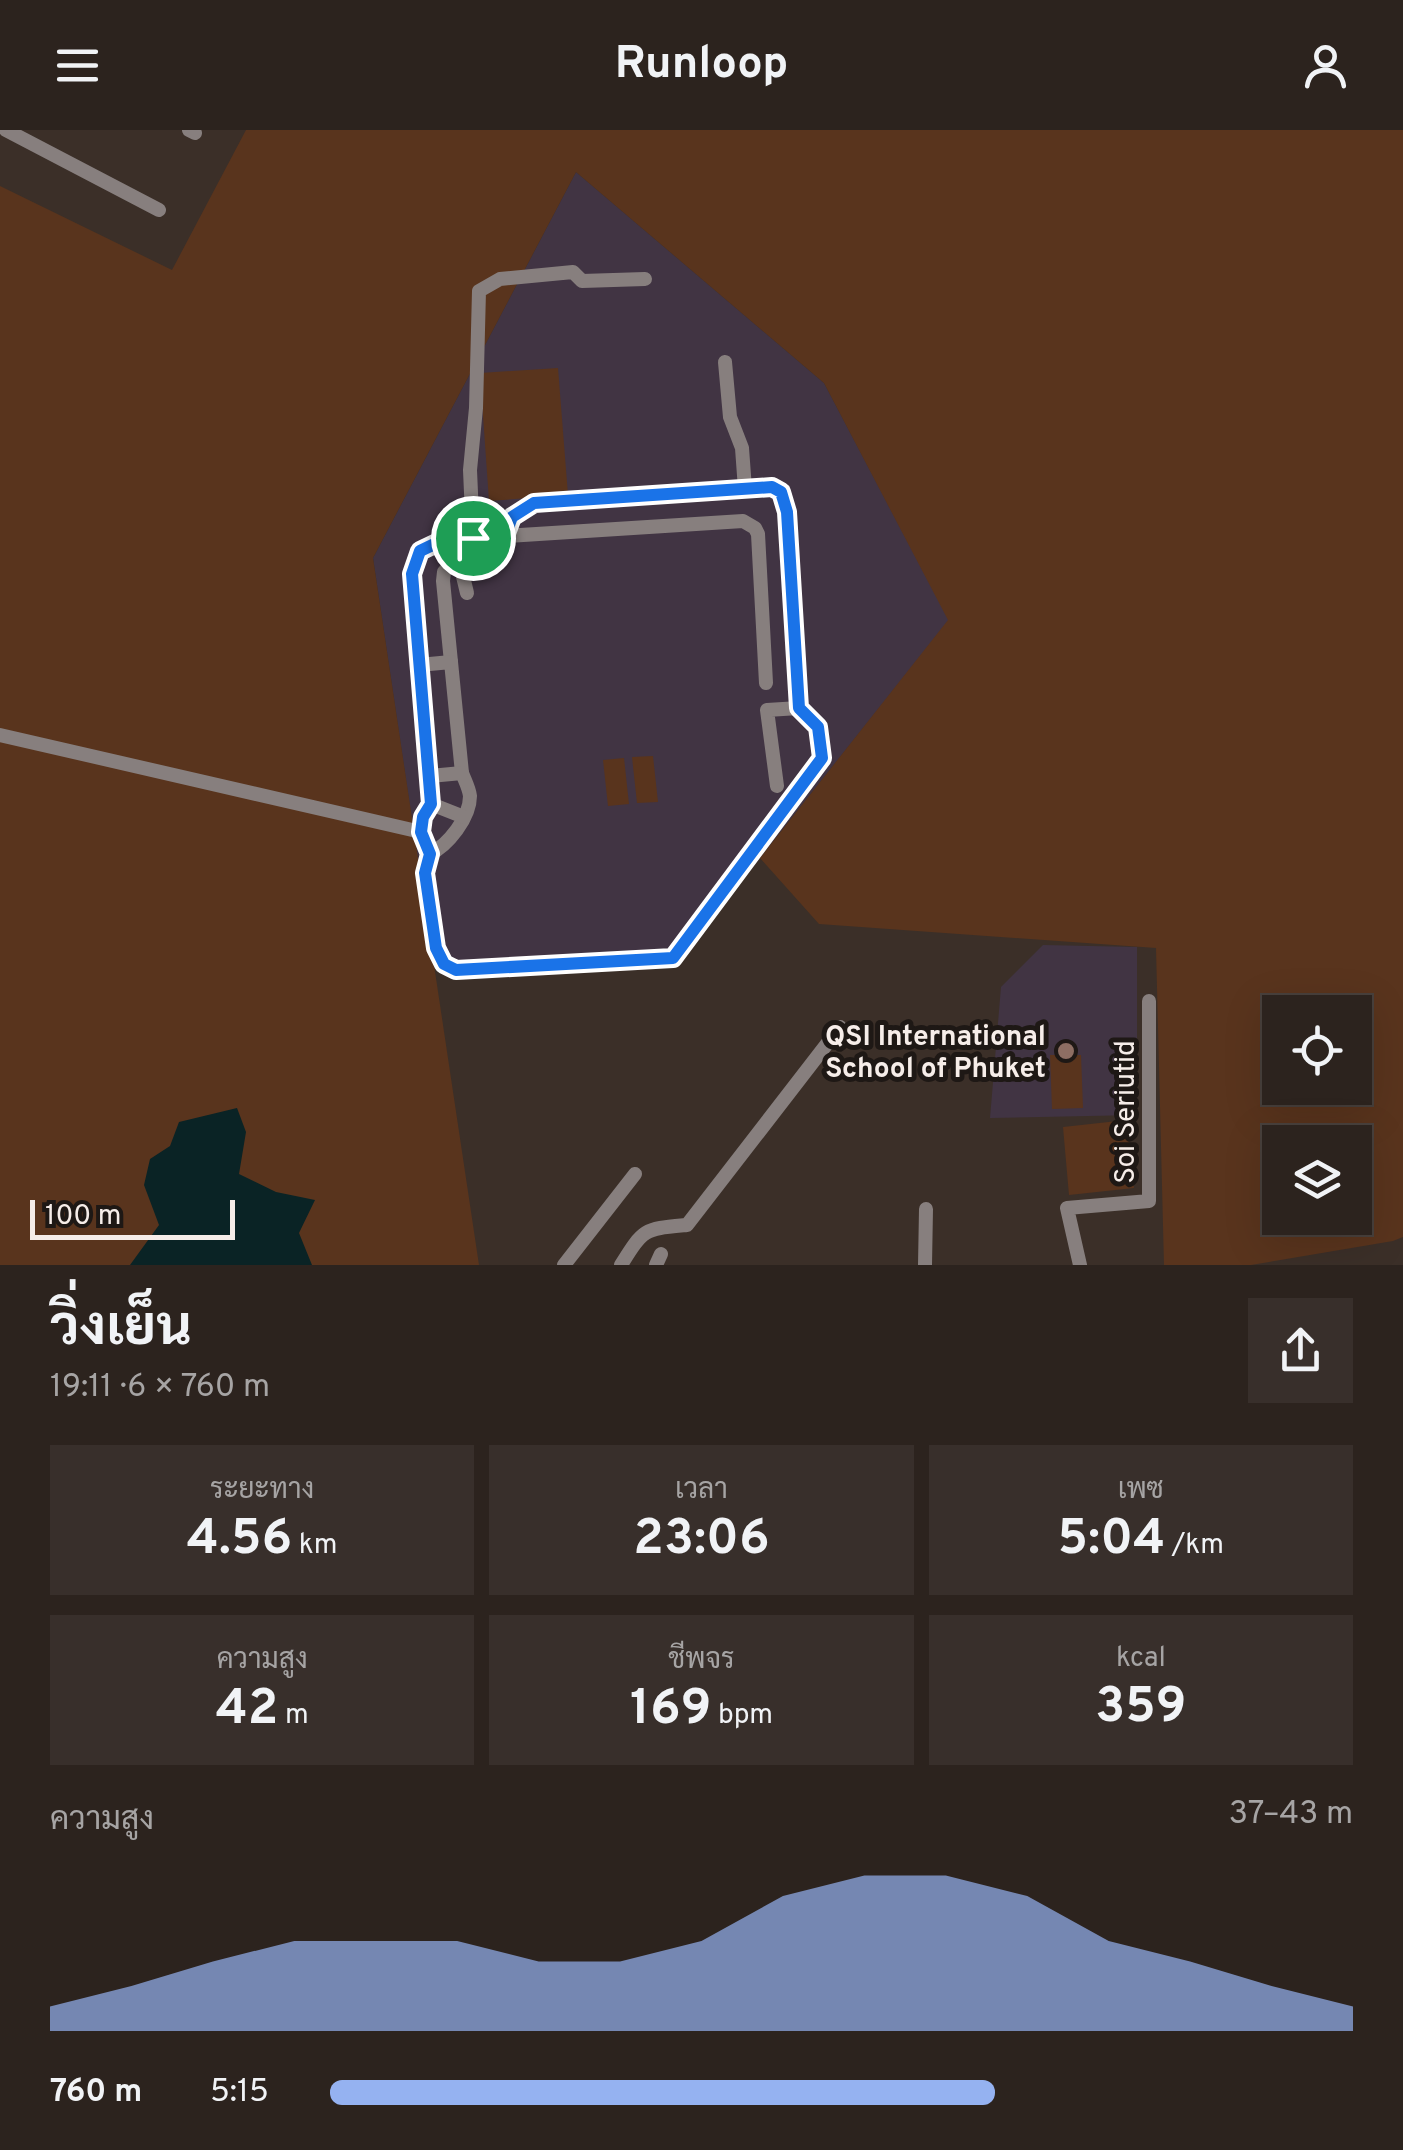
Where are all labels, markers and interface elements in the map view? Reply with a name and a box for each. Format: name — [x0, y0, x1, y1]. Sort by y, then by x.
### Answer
text: Runloop — [615, 37, 788, 94]
icon: menu — [50, 38, 105, 93]
icon: person — [1298, 38, 1353, 93]
pin — [431, 496, 516, 581]
icon: arrive — [446, 511, 501, 566]
map controls — [1262, 995, 1372, 1235]
button: locate — [1262, 995, 1372, 1105]
place label: QSI International School of Phuket — [825, 1020, 1046, 1088]
marker: QSI International School of Phuket — [1055, 1040, 1077, 1062]
street label: Soi Seriutid — [1109, 1040, 1145, 1184]
button: layers — [1262, 1125, 1372, 1235]
scale bar — [30, 1195, 235, 1240]
text: 100 m — [45, 1199, 121, 1235]
text: วิ่งเย็น — [50, 1295, 192, 1365]
button: share — [1248, 1298, 1353, 1403]
text: 19:11 · 6 × 760 m — [50, 1368, 270, 1408]
text: ระยะทาง — [210, 1473, 314, 1509]
text: เวลา — [675, 1473, 728, 1509]
text: เพซ — [1118, 1473, 1164, 1509]
text: 4.56 — [187, 1509, 292, 1572]
text: 23:06 — [633, 1509, 770, 1572]
text: 5:04 — [1058, 1509, 1165, 1572]
text: km — [292, 1528, 338, 1564]
text: /km — [1165, 1528, 1224, 1564]
text: kcal — [1116, 1641, 1166, 1677]
text: ความสูง — [217, 1643, 308, 1679]
text: ชีพจร — [668, 1643, 735, 1679]
text: 359 — [1095, 1677, 1186, 1740]
text: 42 — [216, 1679, 278, 1742]
text: 169 — [630, 1679, 711, 1742]
text: m — [278, 1698, 309, 1734]
text: bpm — [711, 1698, 773, 1734]
text: 37–43 m — [1229, 1795, 1353, 1835]
text: ความสูง — [50, 1801, 154, 1841]
text: 760 m — [50, 2073, 142, 2113]
text: 5:15 — [210, 2073, 269, 2113]

